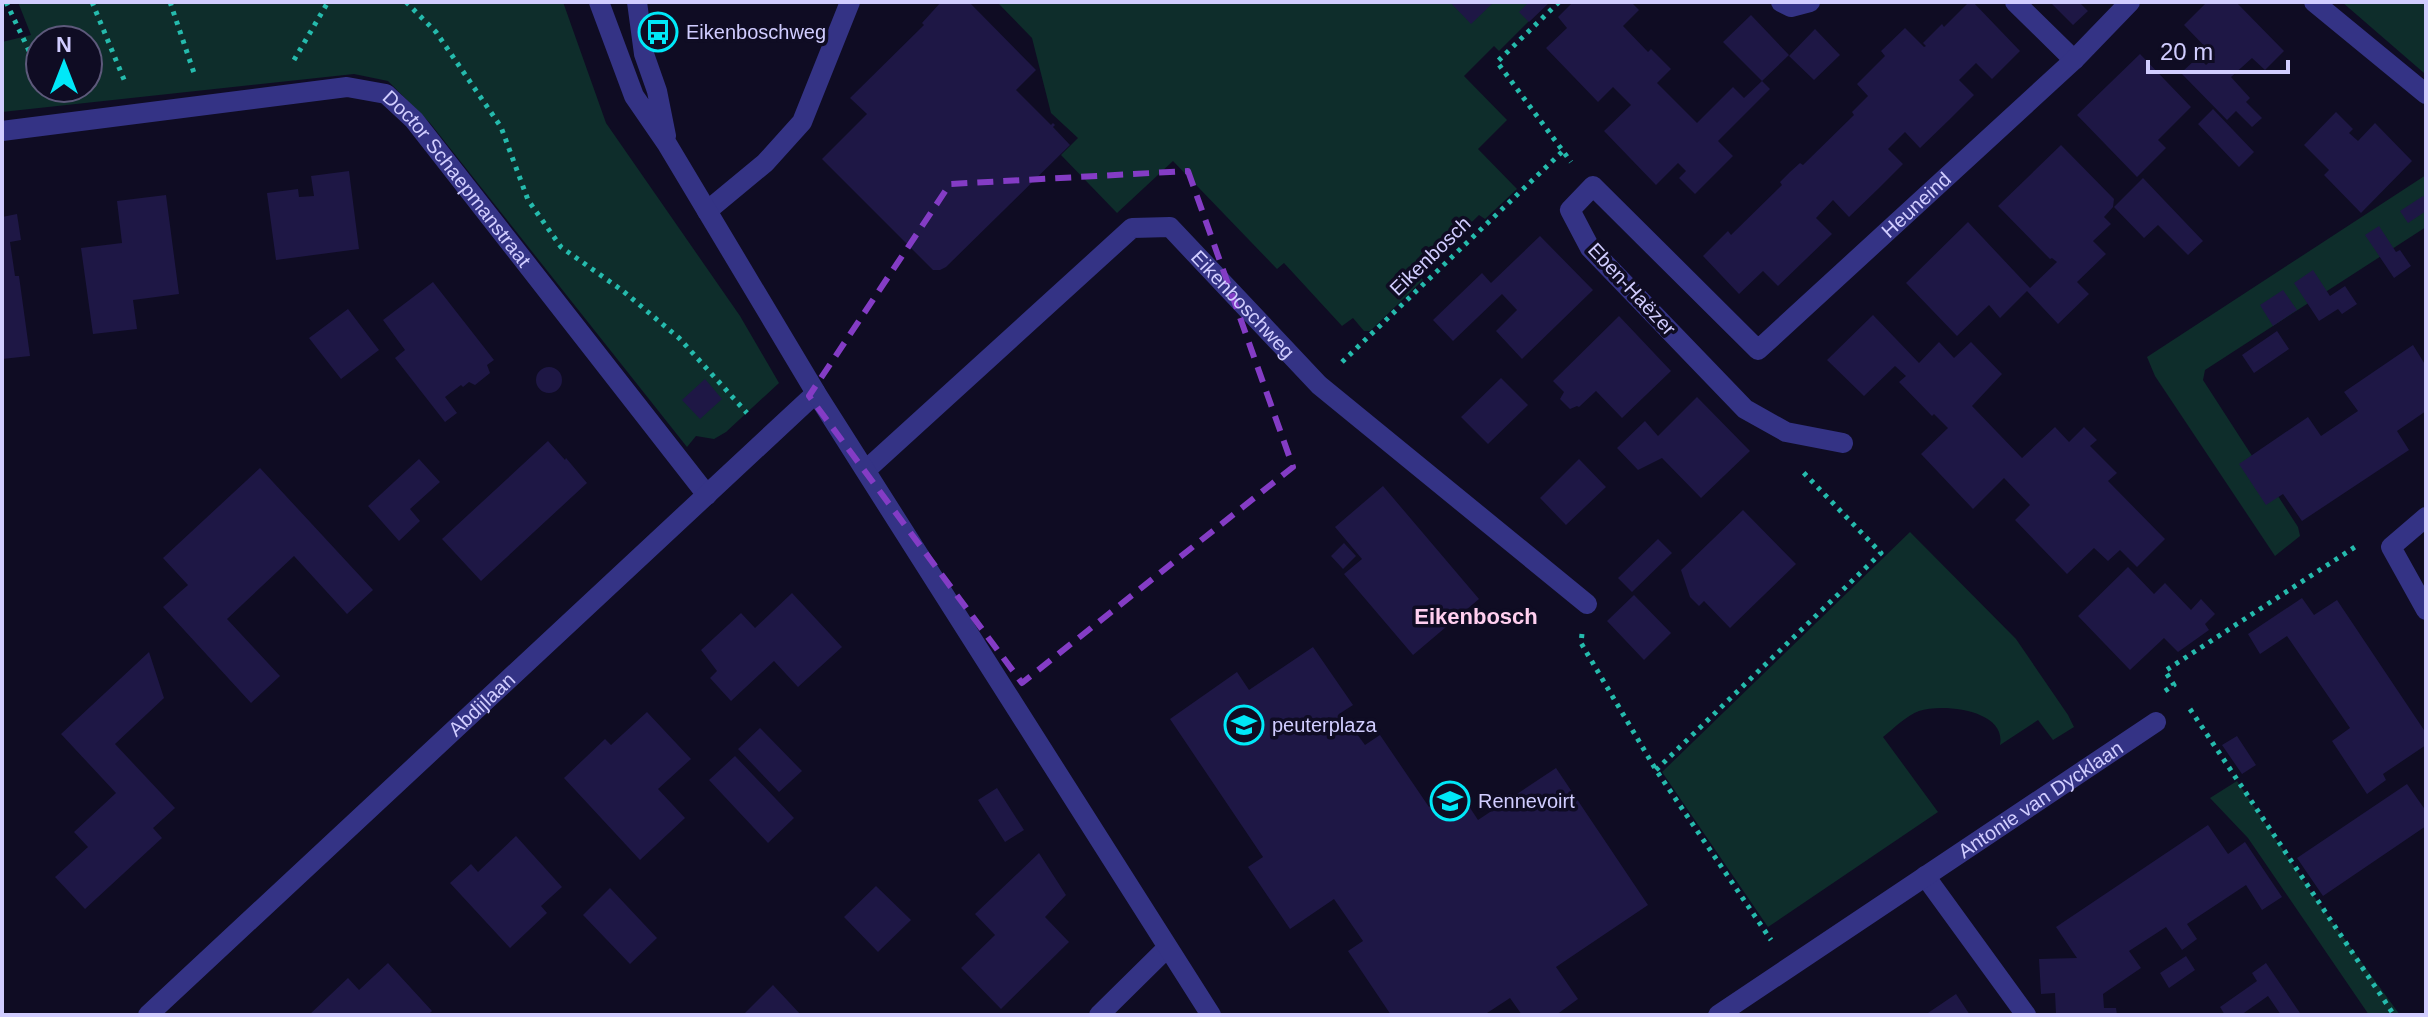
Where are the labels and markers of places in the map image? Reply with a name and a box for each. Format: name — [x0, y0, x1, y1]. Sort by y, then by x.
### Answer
bus stop icon: Eikenboschweg — [637, 11, 679, 53]
place label: Eikenboschweg — [686, 21, 826, 43]
school or university icon: peuterplaza — [1223, 704, 1265, 746]
place label: peuterplaza — [1272, 714, 1377, 736]
school or university icon: Rennevoirt — [1429, 780, 1471, 822]
place label: Rennevoirt — [1478, 790, 1575, 812]

